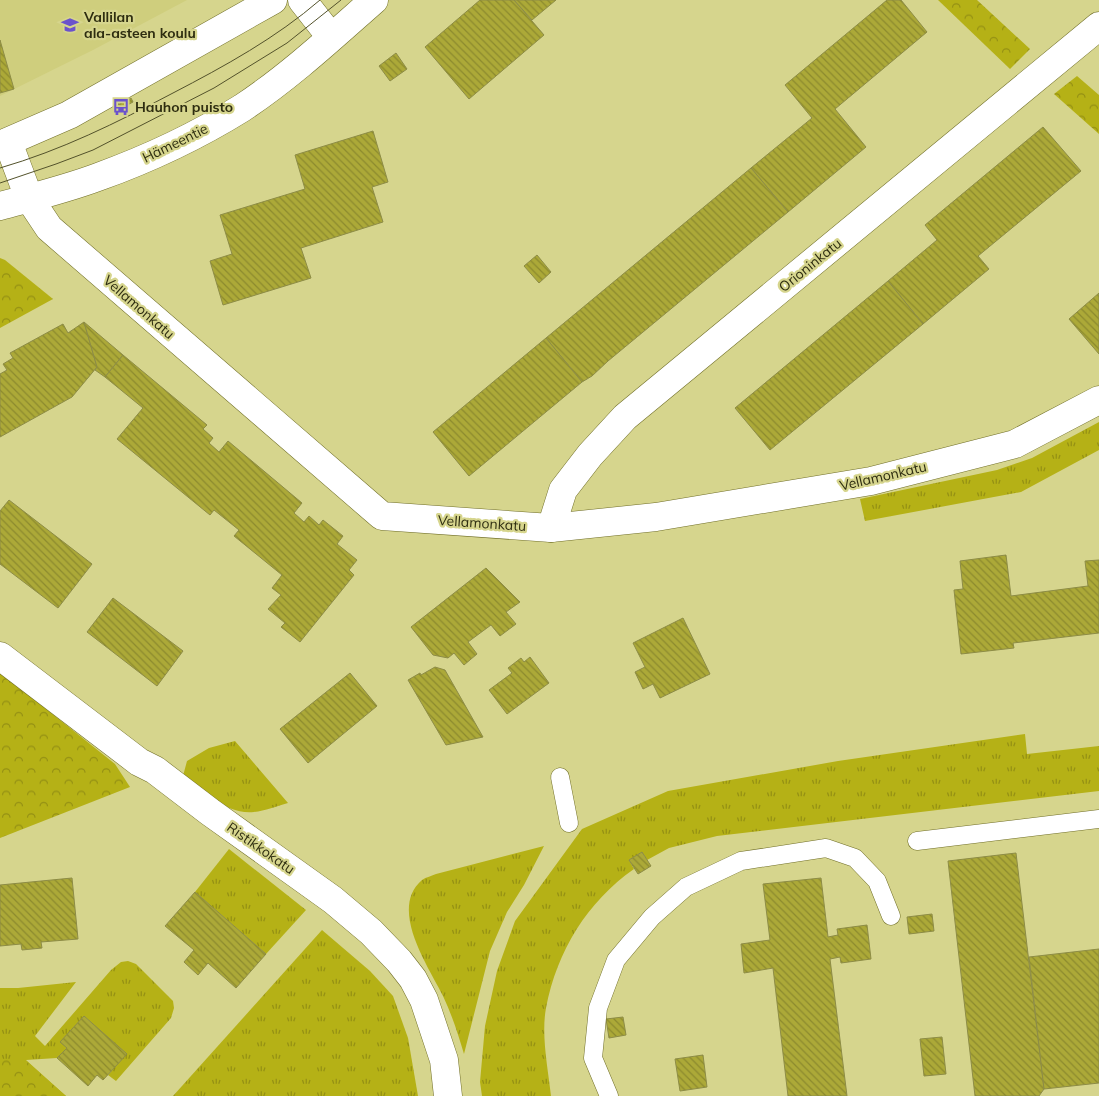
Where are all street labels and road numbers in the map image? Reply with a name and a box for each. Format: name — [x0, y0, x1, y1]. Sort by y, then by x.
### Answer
street label: Hämeentie — [139, 119, 211, 167]
street label: Orioninkatu — [775, 234, 845, 296]
street label: Vellamonkatu — [100, 271, 178, 343]
street label: Vellamonkatu — [838, 457, 928, 495]
street label: Vellamonkatu — [437, 511, 527, 535]
street label: Ristikkokatu — [224, 818, 298, 878]

